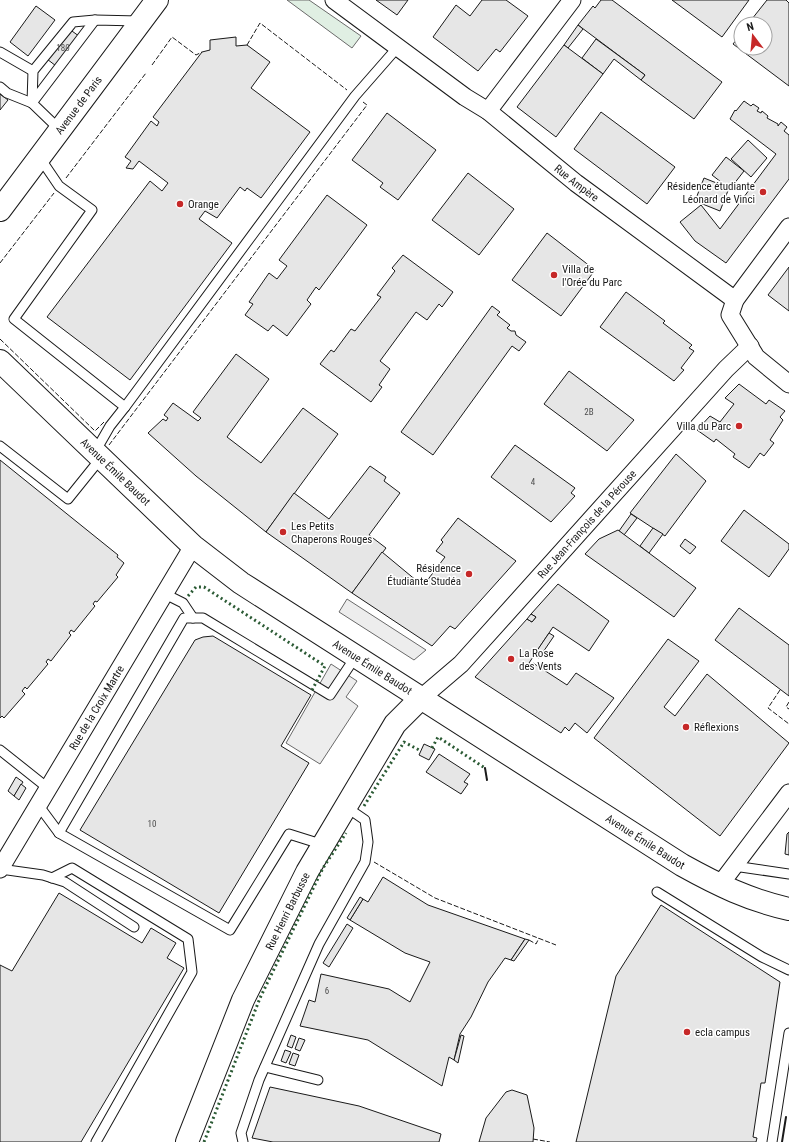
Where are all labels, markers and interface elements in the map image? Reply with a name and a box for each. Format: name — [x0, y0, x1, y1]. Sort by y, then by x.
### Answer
north arrow — [733, 16, 773, 56]
text: N — [745, 20, 756, 34]
house number: 180 — [56, 43, 70, 53]
street label: Avenue de Paris — [52, 73, 104, 137]
street label: Rue Ampère — [552, 162, 601, 204]
place label: Résidence étudiante Léonard de Vinci — [667, 180, 755, 206]
marker: Résidence étudiante Léonard de Vinci — [758, 187, 768, 197]
place label: Orange — [188, 198, 219, 211]
marker: Orange — [175, 199, 185, 209]
place label: Villa de l'Orée du Parc — [562, 263, 622, 289]
marker: Villa de l'Orée du Parc — [549, 270, 559, 280]
house number: 2B — [584, 407, 594, 417]
place label: Villa du Parc — [677, 420, 731, 433]
marker: Villa du Parc — [734, 421, 744, 431]
street label: Avenue Émile Baudot — [78, 435, 153, 508]
street label: Rue Jean-François de la Pérouse — [535, 467, 639, 581]
house number: 4 — [531, 477, 536, 487]
place label: Les Petits Chaperons Rouges — [291, 520, 372, 546]
marker: Les Petits Chaperons Rouges — [278, 527, 288, 537]
place label: Résidence Étudiante Studéa — [387, 562, 461, 588]
marker: Résidence Étudiante Studéa — [464, 569, 474, 579]
street label: Avenue Émile Baudot — [330, 637, 415, 697]
place label: La Rose des Vents — [519, 647, 562, 673]
marker: La Rose des Vents — [506, 654, 516, 664]
street label: Rue de la Croix Martre — [66, 663, 127, 752]
place label: Réflexions — [694, 721, 739, 734]
marker: Réflexions — [681, 722, 691, 732]
street label: Avenue Émile Baudot — [603, 811, 687, 872]
house number: 10 — [148, 819, 156, 829]
street label: Rue Henri Barbusse — [263, 870, 312, 952]
house number: 6 — [325, 986, 329, 996]
place label: ecla campus — [695, 1026, 750, 1039]
marker: ecla campus — [682, 1027, 692, 1037]

